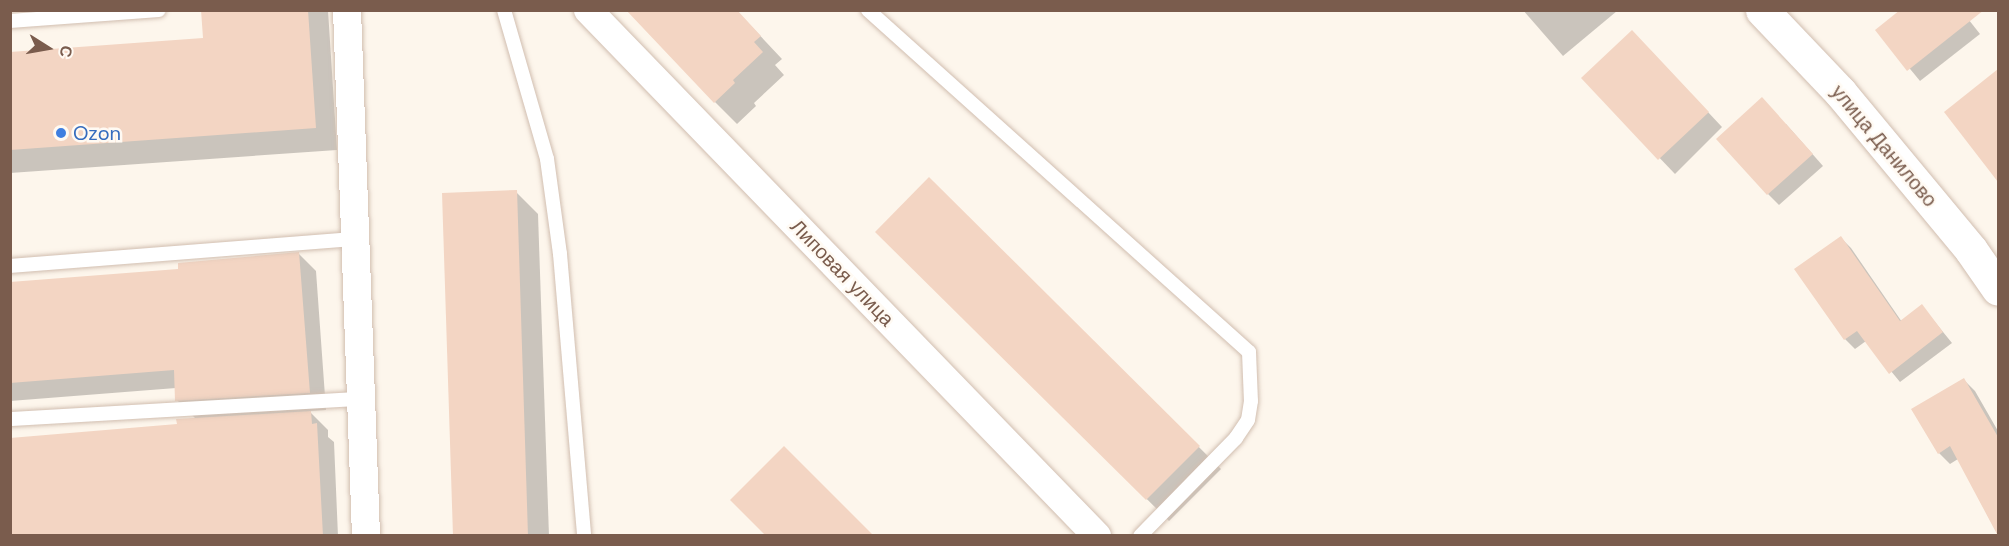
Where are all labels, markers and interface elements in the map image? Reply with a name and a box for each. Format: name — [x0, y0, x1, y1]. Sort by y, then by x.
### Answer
north arrow — [18, 18, 78, 78]
text: С — [55, 44, 78, 59]
street label: улица Данилово — [1826, 80, 1942, 212]
place label: Ozon — [73, 121, 121, 145]
marker: Ozon — [54, 126, 68, 140]
street label: Липовая улица — [785, 215, 899, 331]

